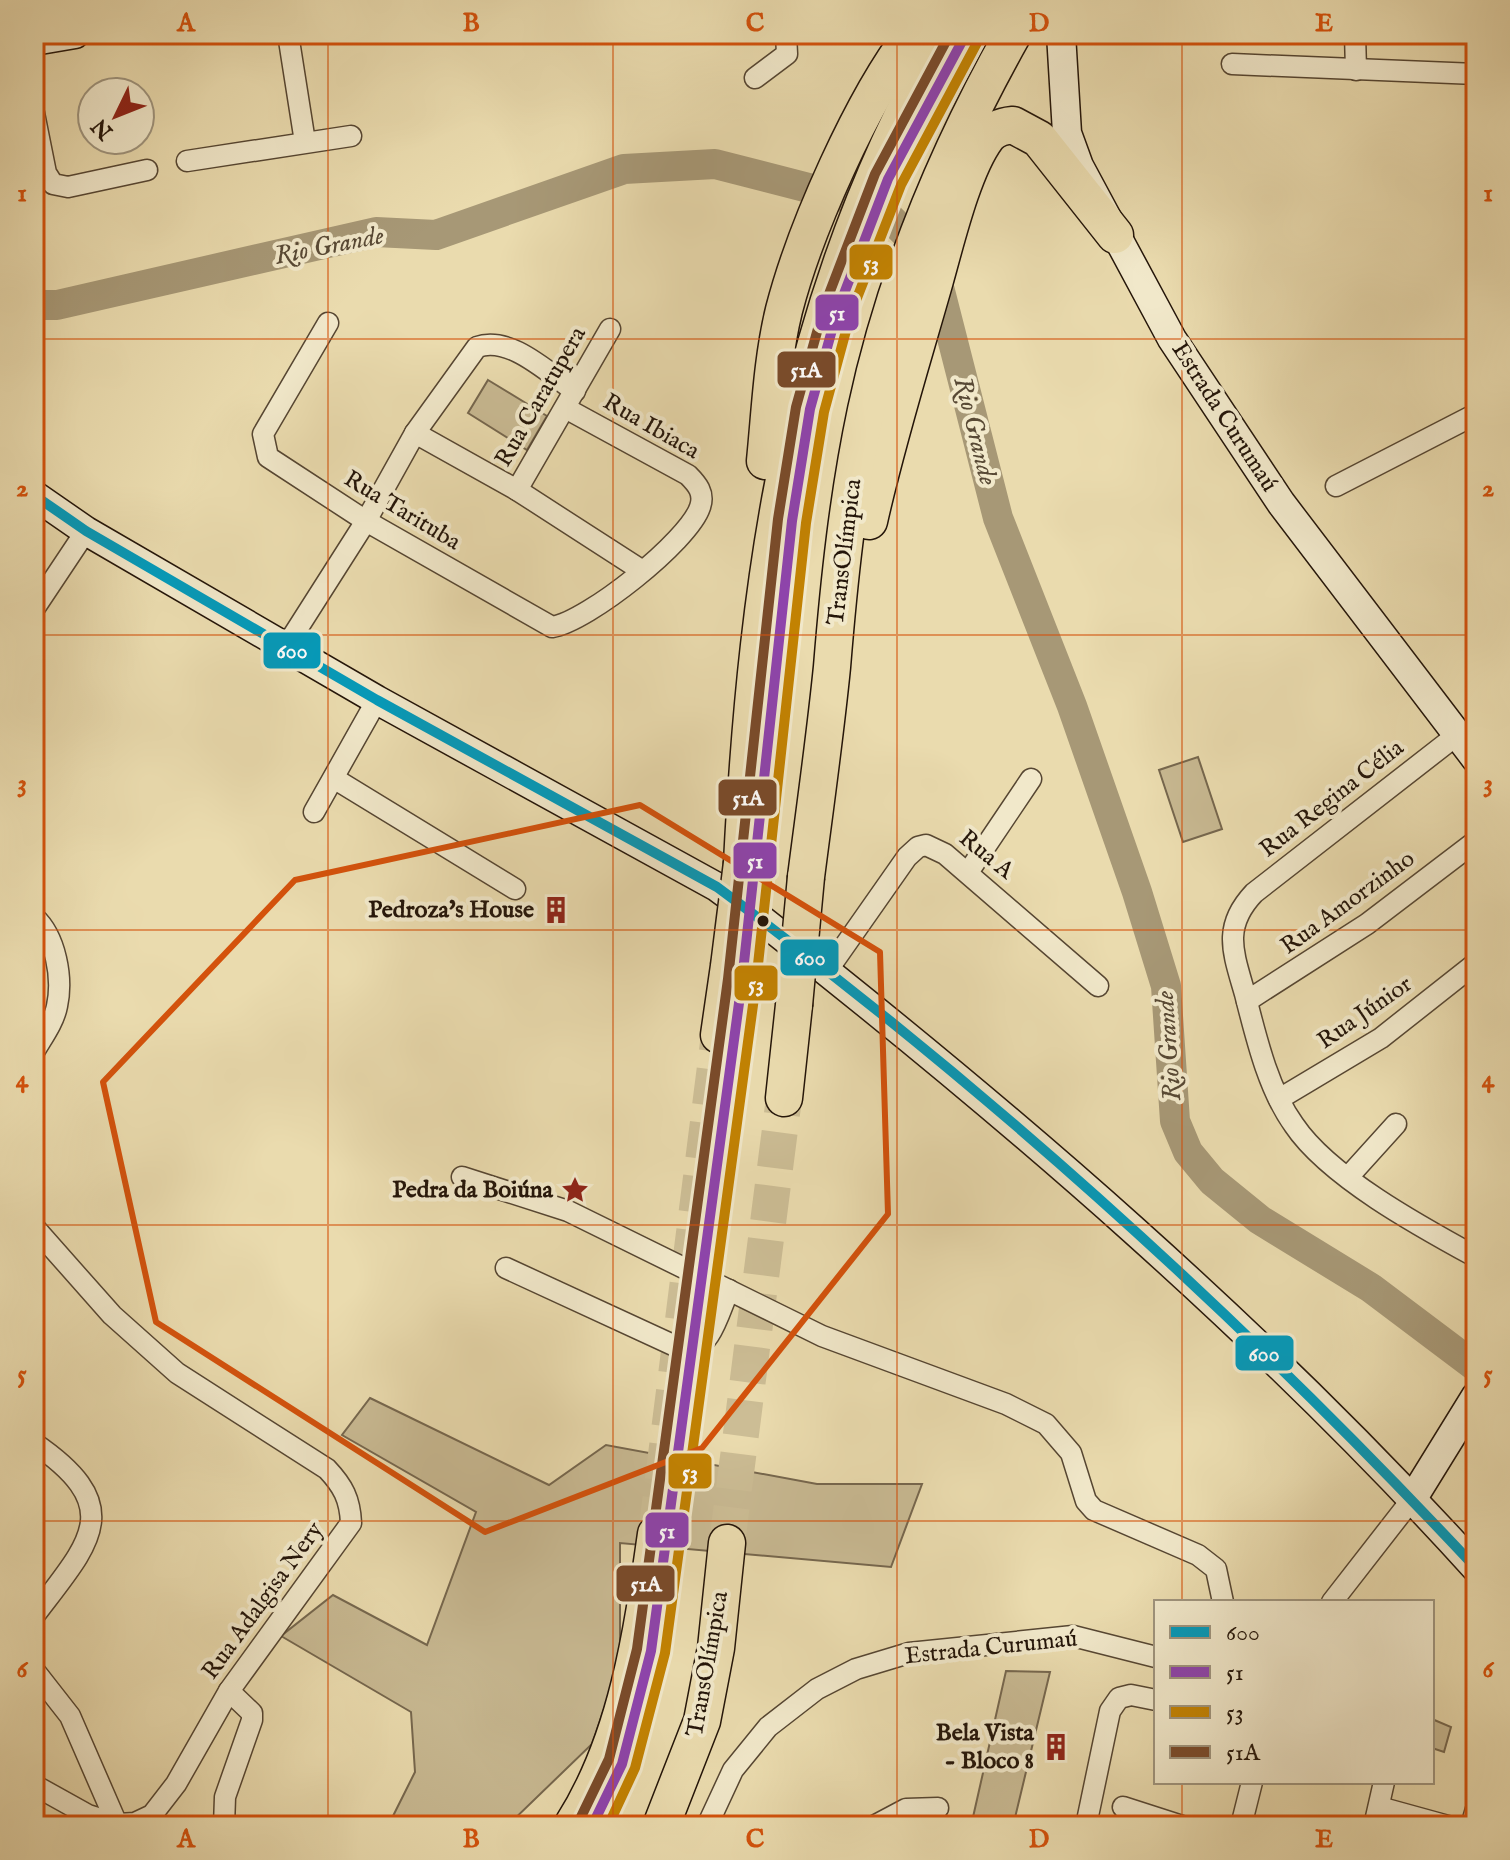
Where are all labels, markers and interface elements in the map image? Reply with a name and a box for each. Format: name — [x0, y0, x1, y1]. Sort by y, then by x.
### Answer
text: A — [176, 7, 196, 40]
text: B — [462, 7, 480, 40]
text: C — [746, 7, 765, 40]
text: D — [1029, 7, 1050, 40]
text: E — [1315, 7, 1333, 40]
north arrow — [76, 76, 156, 156]
text: N — [86, 112, 120, 146]
text: 1 — [17, 177, 27, 210]
text: 1 — [1483, 177, 1493, 210]
water label: Rio Grande — [272, 219, 387, 273]
line badge: 53 — [848, 243, 894, 281]
text: 53 — [863, 250, 879, 278]
line badge: 51 — [814, 293, 860, 332]
text: 51 — [829, 300, 845, 328]
street label: Rua Caratupera — [488, 321, 594, 473]
street label: Estrada Curumaú — [1164, 336, 1284, 498]
line badge: 51A — [776, 350, 837, 389]
text: 51A — [790, 357, 823, 385]
water label: Rio Grande — [946, 373, 1004, 489]
street label: Rua Ibiaca — [597, 387, 705, 467]
street label: Rua Tarituba — [338, 464, 467, 558]
text: 2 — [16, 472, 28, 505]
text: 2 — [1482, 472, 1494, 505]
street label: TransOlímpica — [821, 476, 869, 627]
line badge: 600 — [262, 631, 322, 670]
text: 600 — [277, 638, 308, 666]
street label: Rua Regina Célia — [1254, 733, 1411, 865]
text: 3 — [17, 767, 27, 800]
text: 3 — [1483, 767, 1493, 800]
line badge: 51A — [717, 778, 778, 817]
text: 51A — [732, 785, 765, 813]
street label: Rua A — [952, 823, 1021, 887]
line badge: 51 — [732, 841, 778, 880]
street label: Rua Amorzinho — [1275, 844, 1421, 962]
text: 51 — [747, 848, 763, 876]
place label: Pedroza's House — [368, 895, 534, 926]
building icon: Pedroza's House — [541, 895, 571, 925]
unlabelled marker — [755, 913, 771, 929]
line badge: 600 — [779, 938, 840, 977]
text: 600 — [795, 945, 826, 973]
line badge: 53 — [733, 964, 779, 1002]
street label: Rua Júnior — [1312, 969, 1418, 1057]
text: 53 — [748, 971, 764, 999]
water label: Rio Grande — [1149, 989, 1189, 1102]
text: 4 — [16, 1063, 30, 1096]
text: 4 — [1482, 1063, 1496, 1096]
place label: Pedra da Boiúna — [392, 1175, 554, 1206]
place icon: Pedra da Boiúna — [560, 1175, 590, 1205]
line badge: 600 — [1234, 1334, 1295, 1372]
text: 600 — [1249, 1341, 1280, 1369]
text: 5 — [17, 1358, 27, 1391]
text: 5 — [1483, 1358, 1493, 1391]
line badge: 53 — [667, 1452, 713, 1490]
text: 53 — [682, 1459, 698, 1487]
line badge: 51 — [644, 1511, 690, 1549]
street label: Rua Adalgisa Nery — [195, 1516, 331, 1686]
text: 51 — [659, 1518, 675, 1546]
line badge: 51A — [615, 1564, 676, 1603]
text: 51A — [630, 1571, 663, 1599]
street label: TransOlímpica — [680, 1588, 736, 1739]
legend — [1154, 1600, 1434, 1784]
text: 600 — [1226, 1618, 1260, 1649]
street label: Estrada Curumaú — [903, 1624, 1079, 1672]
text: 6 — [17, 1653, 29, 1686]
text: 6 — [1483, 1653, 1495, 1686]
text: 51 — [1226, 1658, 1244, 1689]
text: 53 — [1226, 1698, 1244, 1729]
place label: Bela Vista - Bloco 8 — [936, 1718, 1035, 1777]
building icon: Bela Vista - Bloco 8 — [1041, 1732, 1071, 1762]
text: 51A — [1226, 1738, 1261, 1769]
text: A — [176, 1823, 196, 1856]
text: B — [462, 1823, 480, 1856]
text: C — [746, 1823, 765, 1856]
text: D — [1029, 1823, 1050, 1856]
text: E — [1315, 1823, 1333, 1856]

